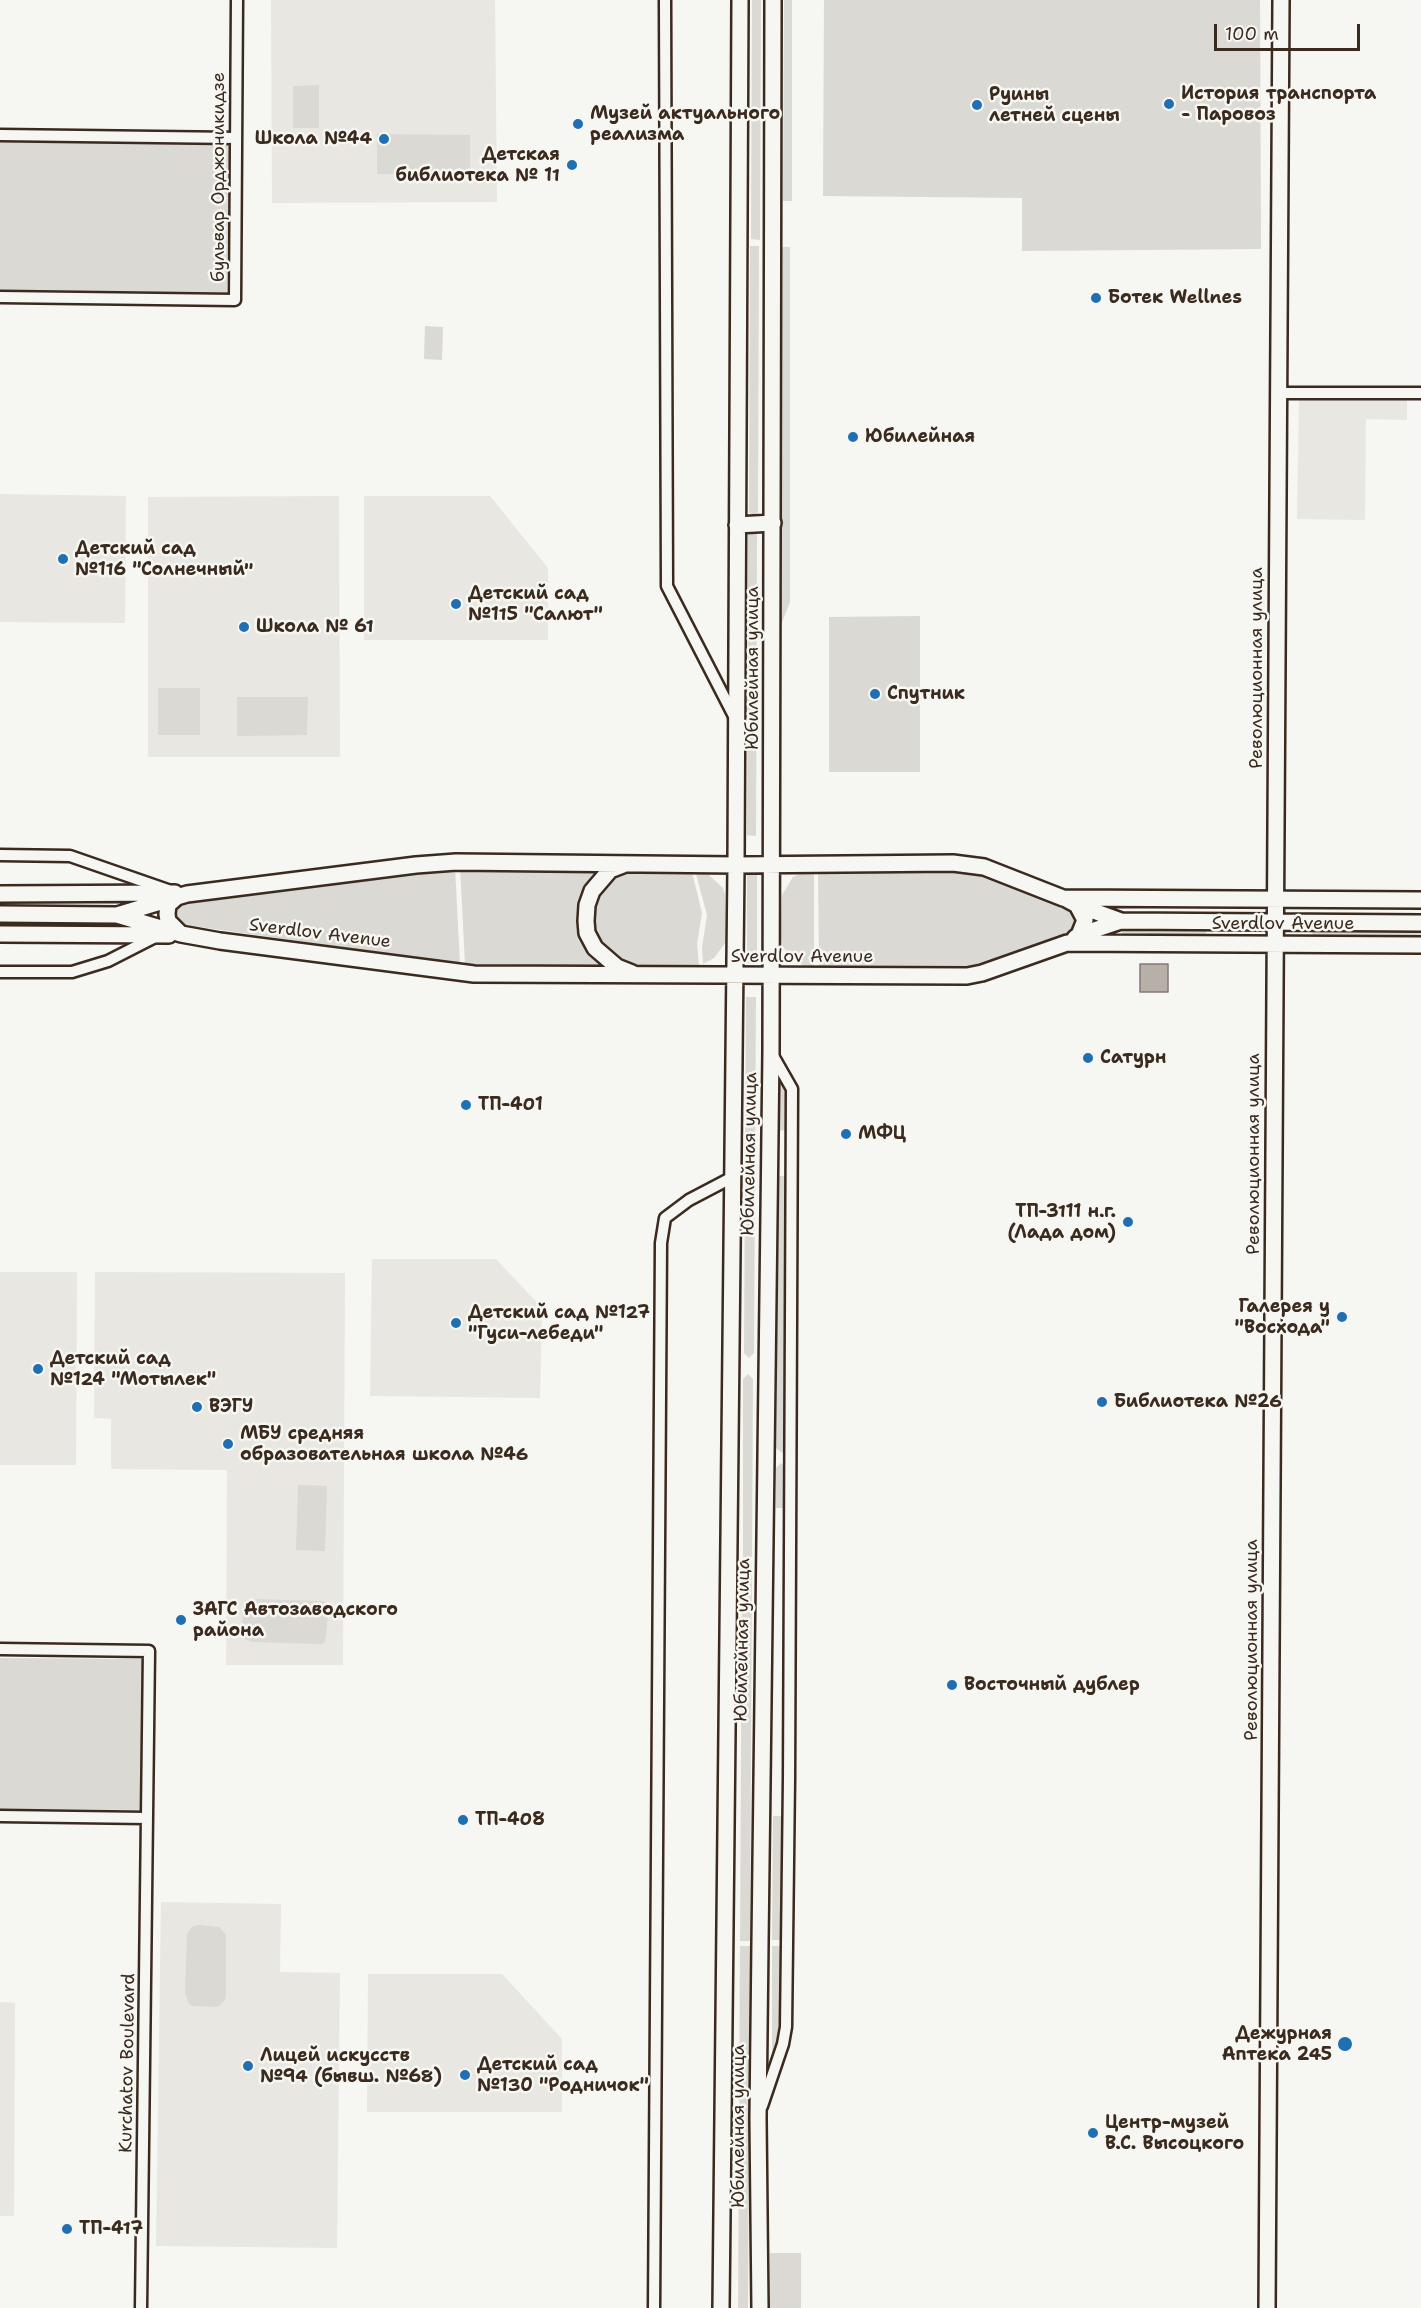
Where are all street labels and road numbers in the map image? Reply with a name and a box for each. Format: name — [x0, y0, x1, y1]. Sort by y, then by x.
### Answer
street label: бульвар Орджоникидзе — [208, 72, 230, 282]
street label: Революционная улица — [1246, 567, 1268, 769]
street label: Юбилейная улица — [742, 586, 764, 750]
street label: Sverdlov Avenue — [1212, 913, 1354, 935]
street label: Sverdlov Avenue — [248, 915, 392, 953]
street label: Sverdlov Avenue — [731, 946, 873, 968]
street label: Революционная улица — [1243, 1053, 1265, 1255]
street label: Юбилейная улица — [738, 1072, 762, 1236]
street label: Революционная улица — [1241, 1539, 1263, 1741]
street label: Юбилейная улица — [731, 1558, 755, 1722]
street label: Kurchatov Boulevard — [116, 1973, 140, 2153]
street label: Юбилейная улица — [728, 2044, 750, 2208]

